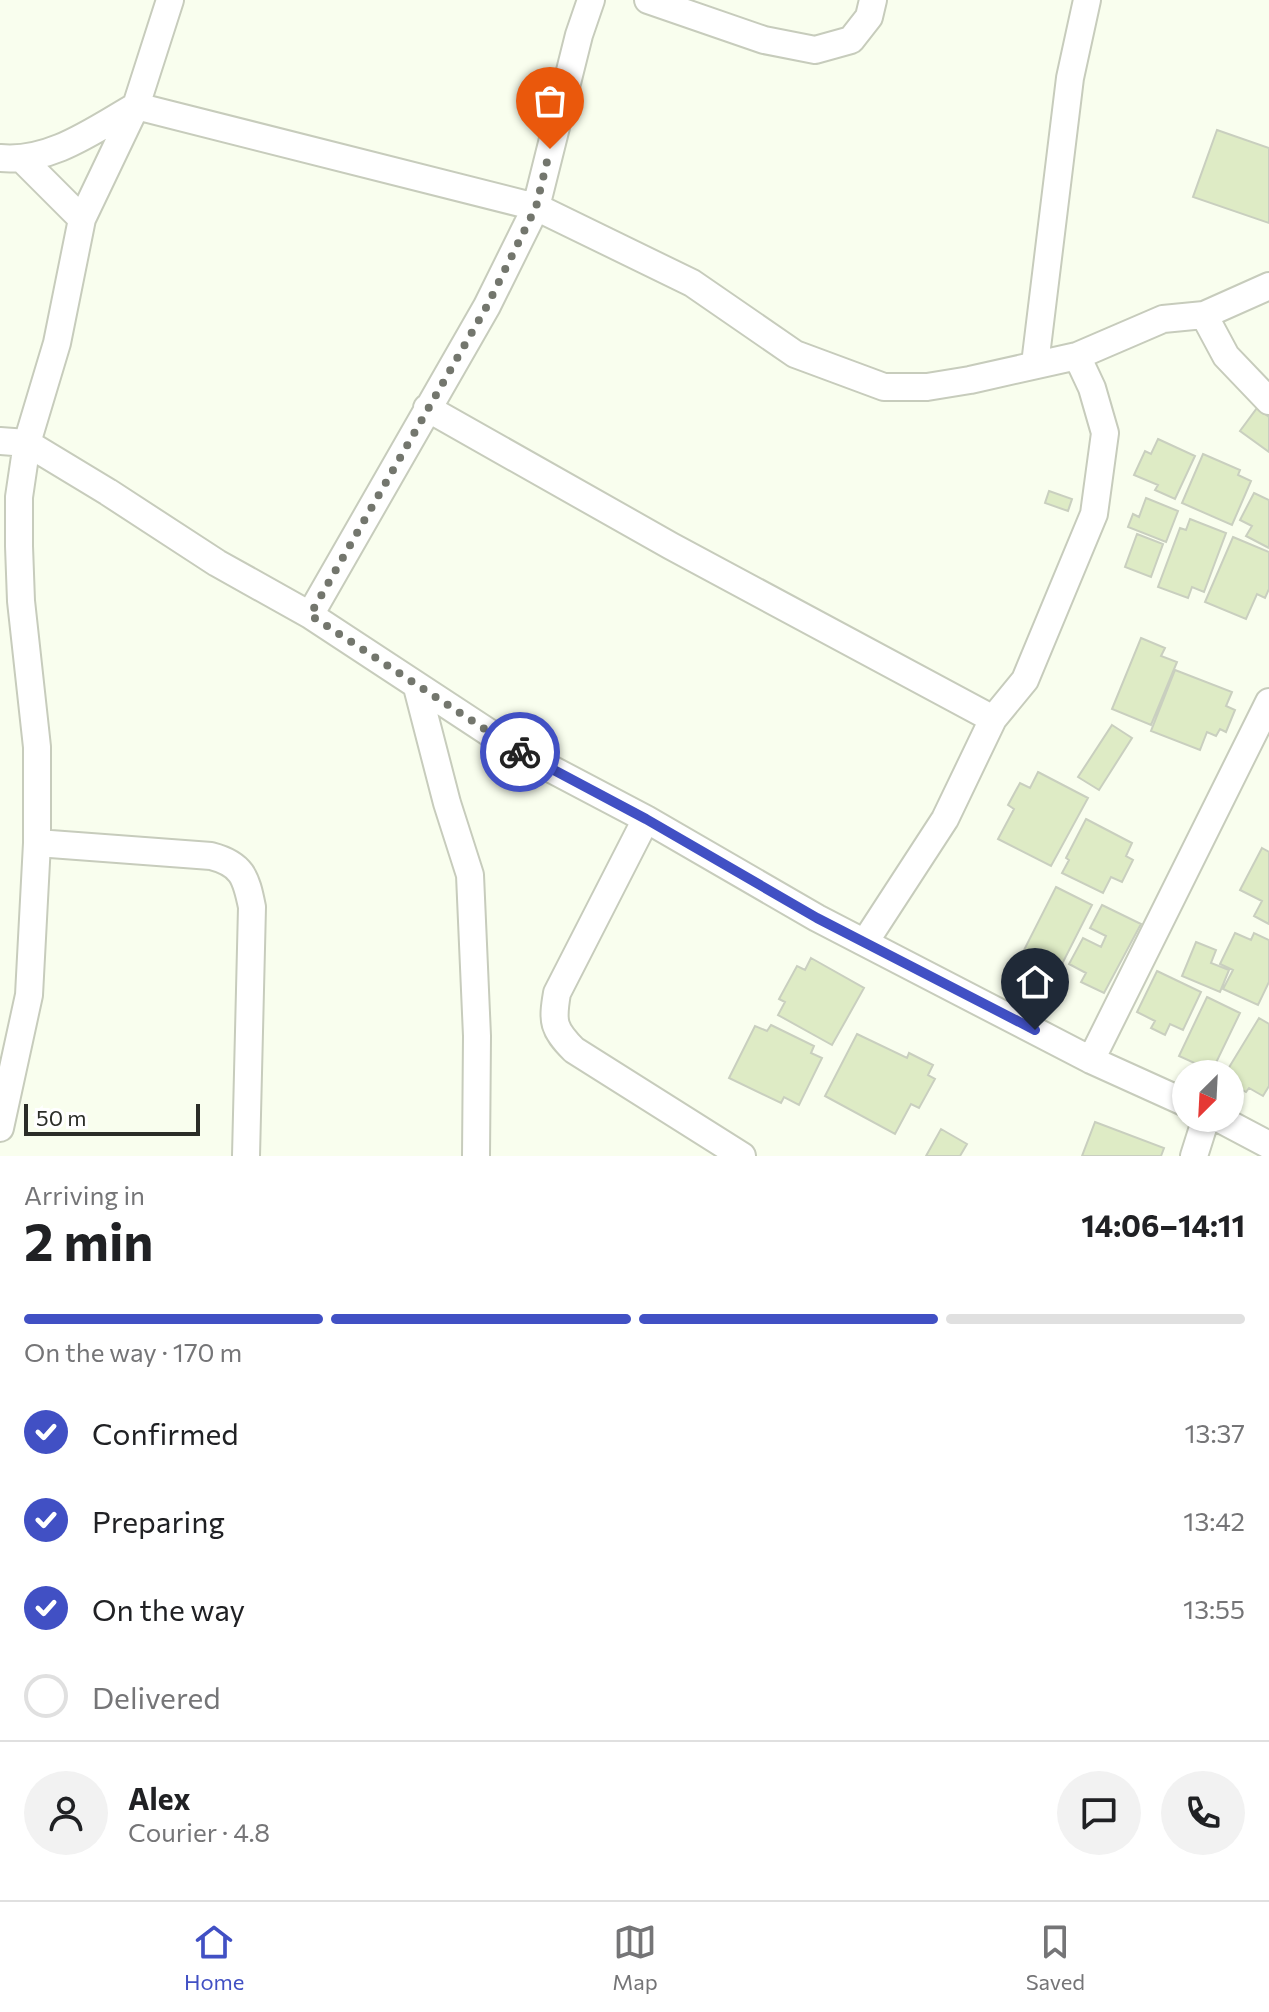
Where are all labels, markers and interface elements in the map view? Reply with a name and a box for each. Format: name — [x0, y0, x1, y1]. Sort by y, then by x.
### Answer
pin — [516, 67, 584, 149]
icon: bag — [528, 79, 572, 123]
courier — [480, 712, 560, 792]
icon: bike — [498, 730, 542, 774]
pin — [1001, 948, 1069, 1030]
icon: home — [1013, 960, 1057, 1004]
north arrow — [1172, 1060, 1244, 1132]
map controls — [1172, 1060, 1244, 1132]
scale bar — [24, 1100, 200, 1136]
text: 50 m — [36, 1104, 86, 1131]
text: Arriving in — [24, 1179, 145, 1210]
text: 14:06–14:11 — [1081, 1206, 1245, 1243]
text: 2 min — [24, 1208, 153, 1272]
text: On the way · 170 m — [24, 1336, 242, 1367]
icon: check — [24, 1410, 68, 1454]
text: Confirmed — [92, 1414, 239, 1451]
text: 13:37 — [1184, 1417, 1245, 1448]
icon: check — [24, 1498, 68, 1542]
text: Preparing — [92, 1502, 225, 1539]
text: 13:42 — [1183, 1505, 1245, 1536]
icon: check — [24, 1586, 68, 1630]
text: On the way — [92, 1590, 245, 1627]
text: 13:55 — [1183, 1593, 1245, 1624]
text: Delivered — [92, 1678, 221, 1715]
button: person — [24, 1771, 108, 1855]
button: chat — [1057, 1771, 1141, 1855]
button: phone — [1161, 1771, 1245, 1855]
text: Alex — [128, 1779, 191, 1816]
text: Courier · 4.8 — [128, 1816, 270, 1847]
tab: Home — [184, 1920, 244, 1995]
tab: Map — [612, 1920, 658, 1995]
tab: Saved — [1026, 1920, 1085, 1995]

